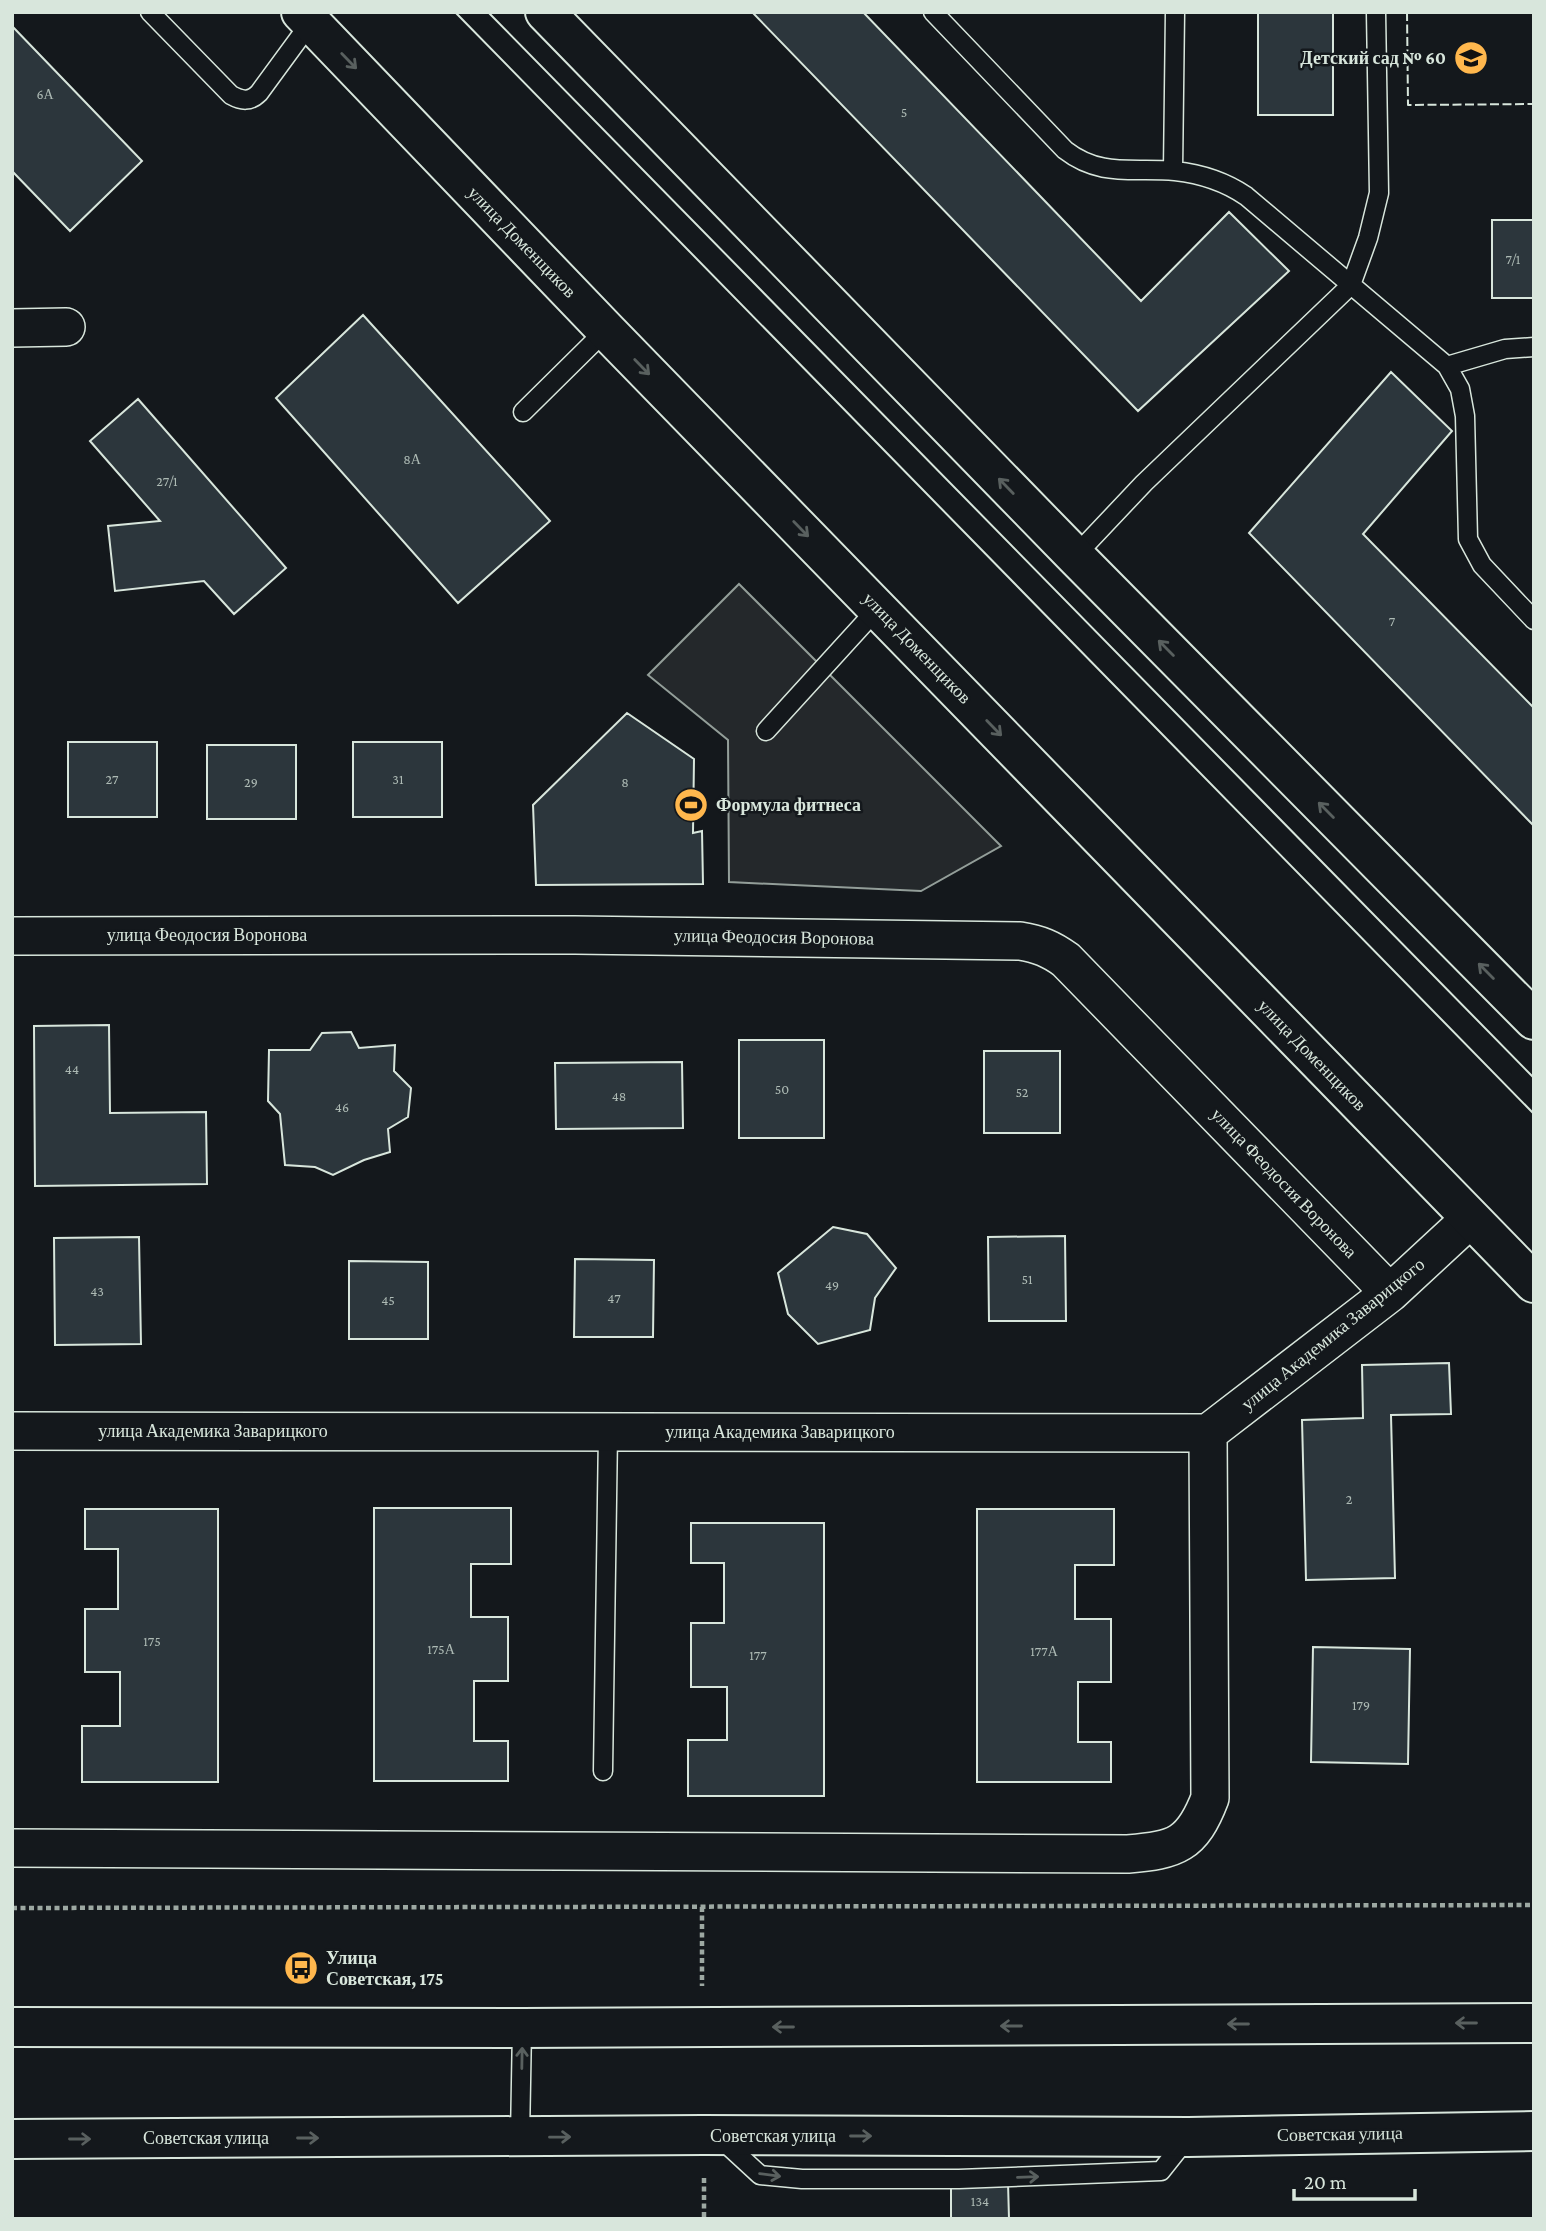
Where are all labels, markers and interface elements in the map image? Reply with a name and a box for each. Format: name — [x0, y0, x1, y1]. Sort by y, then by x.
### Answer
school or university icon: Детский сад № 60 — [1452, 39, 1490, 77]
place label: Детский сад № 60 — [1300, 48, 1446, 68]
one-way arrow — [340, 53, 357, 70]
house number: 6А — [36, 86, 54, 102]
house number: 5 — [901, 104, 907, 120]
street label: улица Доменщиков — [464, 182, 580, 302]
house number: 7/1 — [1506, 251, 1521, 267]
one-way arrow — [634, 358, 651, 375]
house number: 8А — [403, 451, 422, 467]
house number: 27/1 — [156, 473, 178, 489]
one-way arrow — [998, 477, 1015, 494]
one-way arrow — [793, 521, 810, 538]
street label: улица Доменщиков — [859, 588, 975, 708]
house number: 7 — [1389, 613, 1396, 629]
one-way arrow — [1157, 640, 1174, 657]
one-way arrow — [985, 719, 1002, 736]
house number: 27 — [106, 771, 119, 787]
house number: 31 — [392, 771, 404, 787]
house number: 29 — [244, 774, 258, 790]
house number: 8 — [621, 774, 629, 790]
sports icon: Формула фитнеса — [672, 786, 710, 824]
place label: Формула фитнеса — [716, 795, 861, 815]
one-way arrow — [1317, 801, 1334, 818]
street label: улица Феодосия Воронова — [107, 925, 307, 945]
street label: улица Феодосия Воронова — [674, 925, 874, 949]
one-way arrow — [1477, 963, 1494, 980]
street label: улица Доменщиков — [1254, 995, 1370, 1115]
house number: 44 — [65, 1061, 79, 1077]
house number: 50 — [775, 1081, 789, 1097]
house number: 52 — [1016, 1084, 1029, 1100]
house number: 48 — [612, 1088, 626, 1104]
house number: 46 — [335, 1099, 349, 1115]
street label: улица Феодосия Воронова — [1207, 1104, 1361, 1262]
street label: улица Академика Заварицкого — [1237, 1254, 1429, 1414]
house number: 51 — [1021, 1271, 1033, 1287]
house number: 49 — [825, 1277, 839, 1293]
house number: 43 — [90, 1283, 104, 1299]
house number: 47 — [607, 1290, 621, 1306]
house number: 45 — [381, 1292, 395, 1308]
street label: улица Академика Заварицкого — [98, 1421, 328, 1441]
street label: улица Академика Заварицкого — [665, 1422, 895, 1442]
house number: 2 — [1346, 1491, 1353, 1507]
house number: 175 — [143, 1633, 161, 1649]
house number: 175А — [427, 1641, 456, 1657]
house number: 177А — [1030, 1643, 1059, 1659]
house number: 177 — [749, 1647, 767, 1663]
house number: 179 — [1352, 1697, 1370, 1713]
place label: Улица Советская, 175 — [326, 1948, 444, 1989]
bus stop icon: Улица Советская, 175 — [282, 1949, 320, 1987]
one-way arrow — [1454, 2016, 1477, 2030]
one-way arrow — [1227, 2018, 1250, 2031]
one-way arrow — [999, 2019, 1022, 2033]
one-way arrow — [772, 2020, 795, 2034]
one-way arrow — [515, 2047, 528, 2070]
street label: Советская улица — [1277, 2123, 1403, 2145]
street label: Советская улица — [710, 2126, 836, 2146]
street label: Советская улица — [143, 2128, 269, 2148]
one-way arrow — [849, 2129, 872, 2143]
one-way arrow — [548, 2130, 571, 2143]
one-way arrow — [296, 2131, 319, 2145]
one-way arrow — [69, 2132, 92, 2146]
scale bar — [1294, 2158, 1415, 2202]
one-way arrow — [758, 2169, 781, 2182]
one-way arrow — [1016, 2170, 1039, 2183]
text: 20 m — [1304, 2170, 1347, 2194]
house number: 134 — [971, 2193, 989, 2209]

